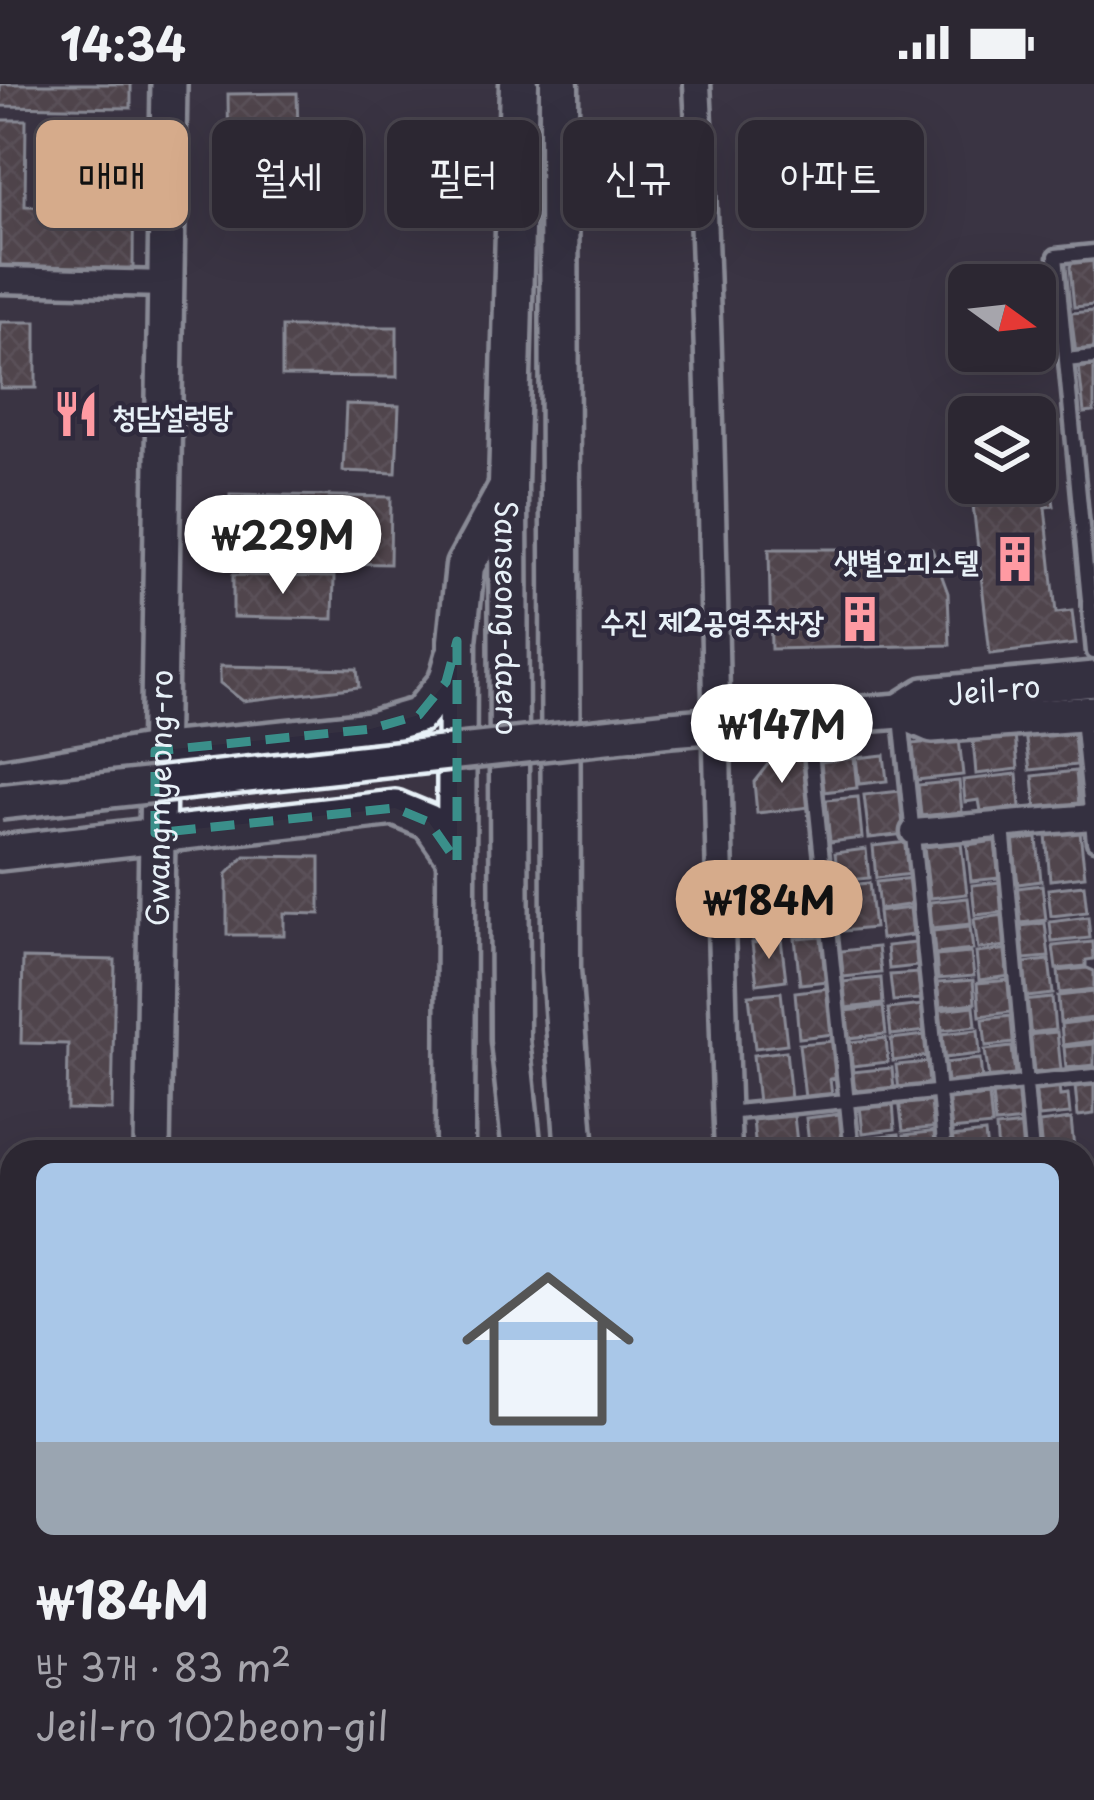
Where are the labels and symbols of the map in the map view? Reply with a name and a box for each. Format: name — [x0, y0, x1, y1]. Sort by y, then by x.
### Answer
north arrow — [948, 264, 1056, 372]
restaurant icon: 청담설렁탕 — [51, 389, 101, 439]
place label: 청담설렁탕 — [112, 392, 234, 437]
pin: ₩229M — [199, 495, 367, 597]
street label: Sanseong-daero — [486, 500, 531, 735]
building icon: 샛별오피스텔 — [990, 534, 1040, 584]
place label: 샛별오피스텔 — [834, 537, 979, 582]
building icon: 수진 제2공영주차장 — [835, 594, 885, 644]
place label: 수진 제2공영주차장 — [600, 597, 824, 642]
street label: Jeil-ro — [946, 662, 1042, 715]
street label: Gwangmyeong-ro — [133, 669, 182, 927]
pin: ₩147M — [698, 684, 866, 786]
pin: ₩184M — [685, 860, 853, 962]

